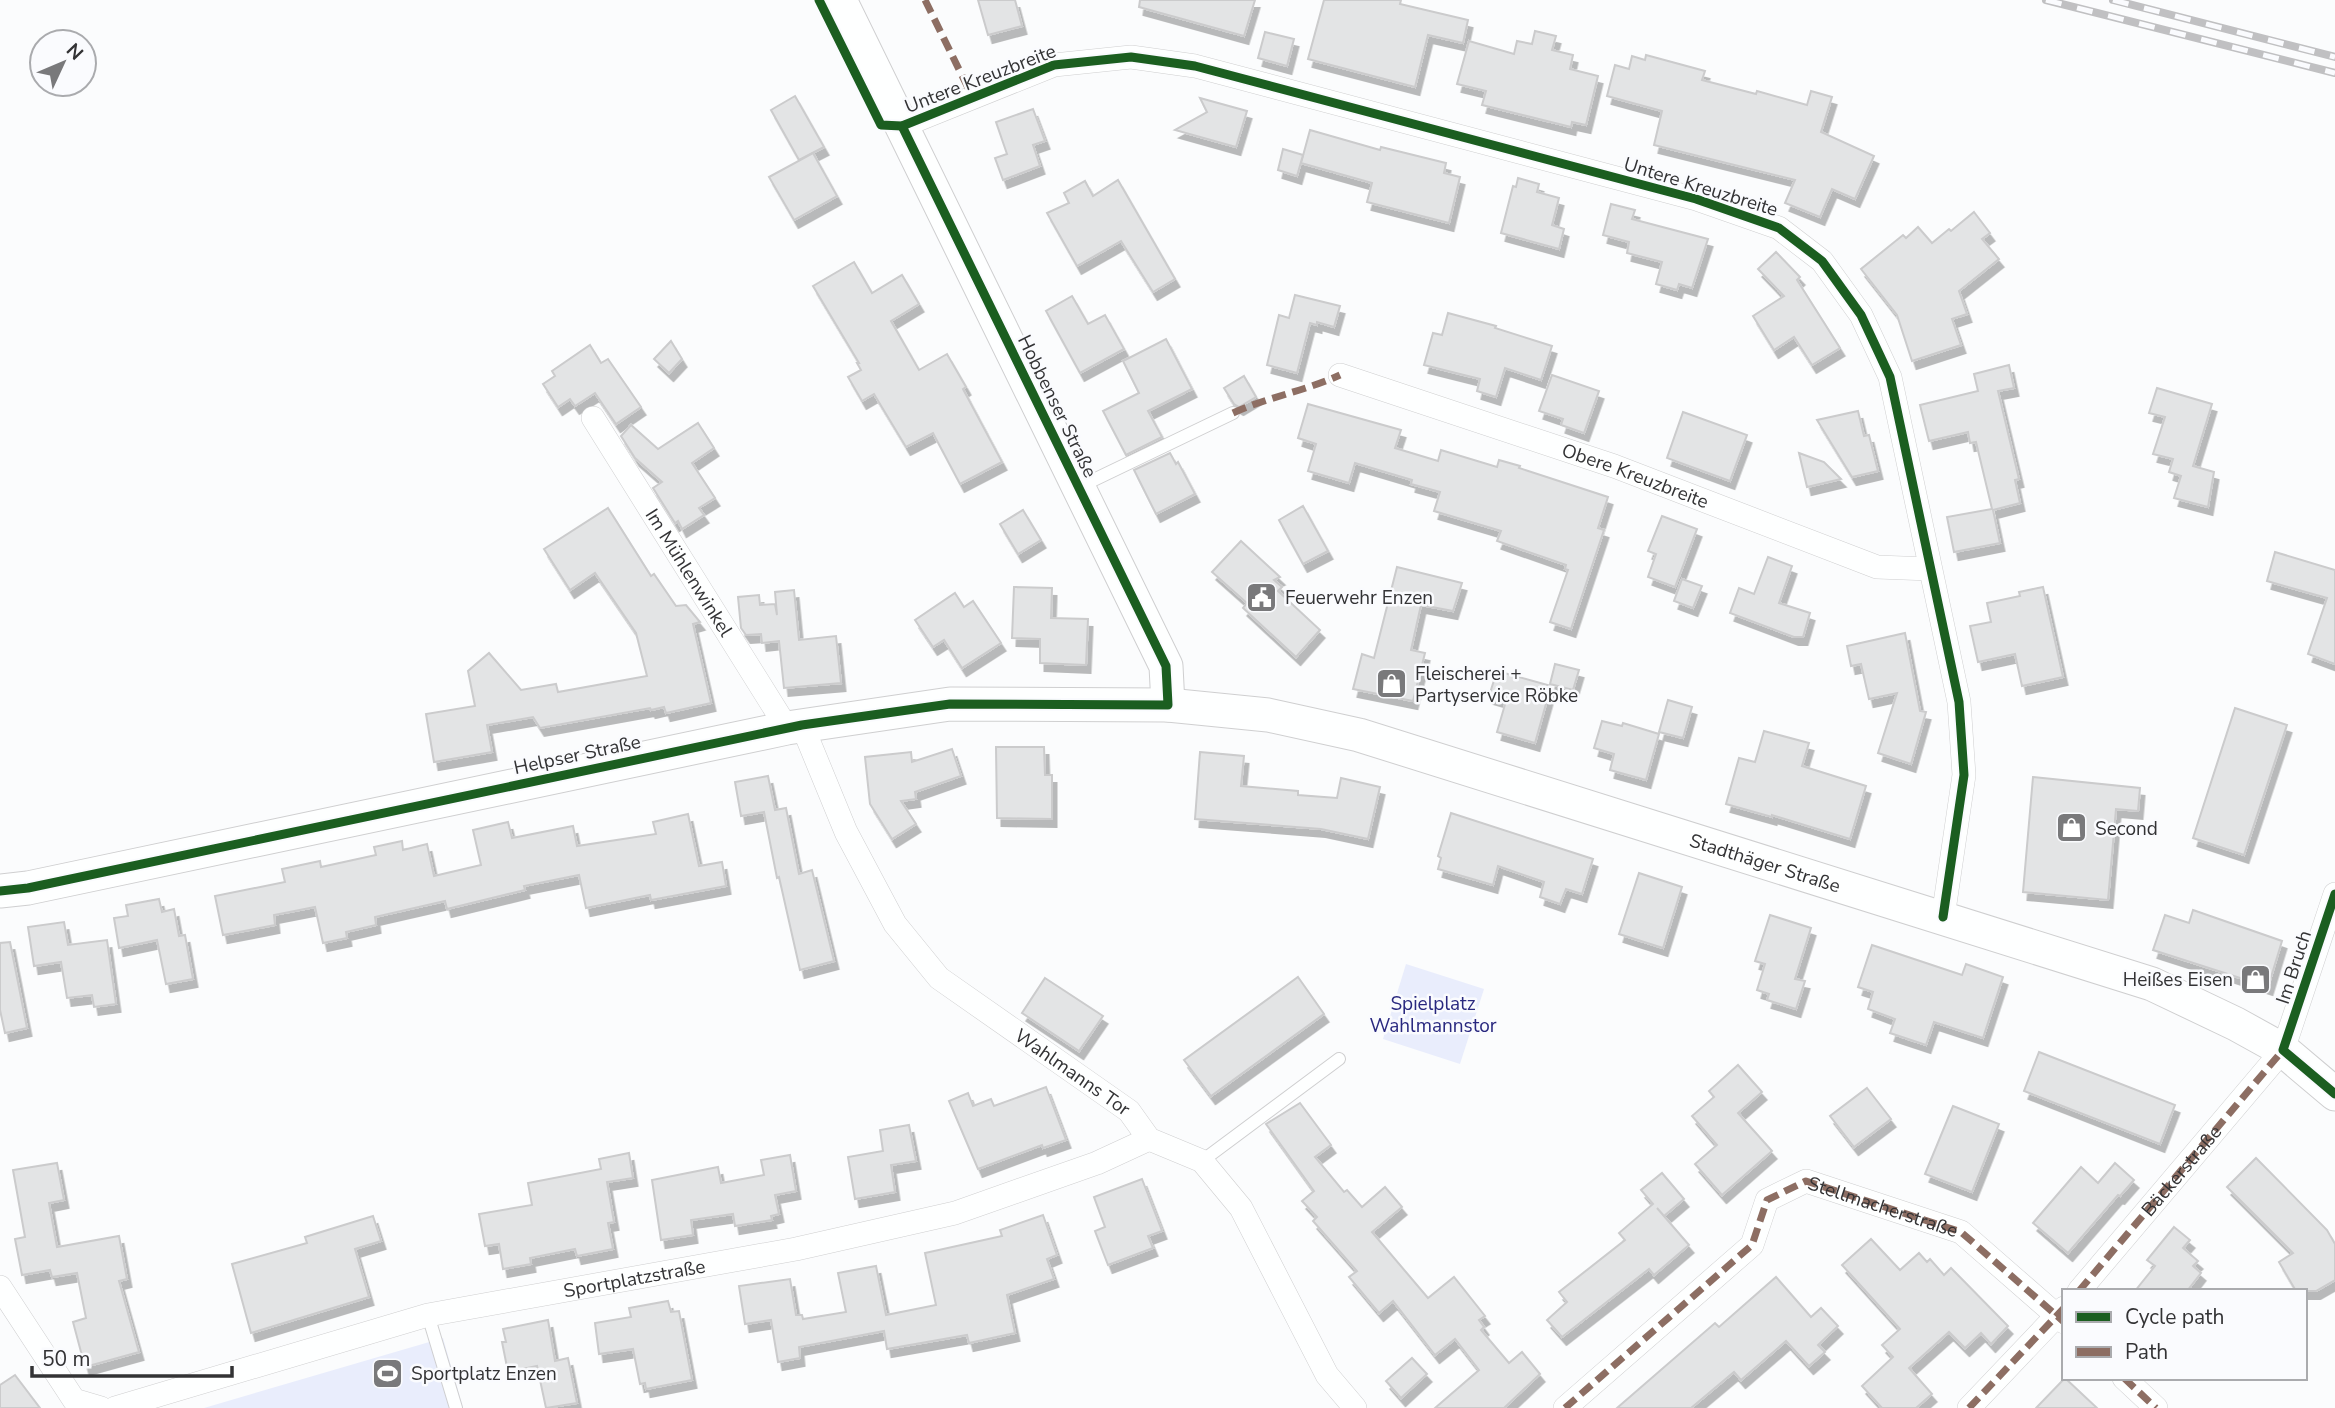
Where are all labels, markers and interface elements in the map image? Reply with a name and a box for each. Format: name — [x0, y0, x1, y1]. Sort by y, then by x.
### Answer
north arrow — [28, 28, 98, 98]
text: N — [60, 38, 89, 66]
street label: Untere Kreuzbreite — [901, 38, 1060, 120]
street label: Untere Kreuzbreite — [1620, 151, 1781, 223]
street label: Hobbenser Straße — [1011, 331, 1103, 482]
street label: Obere Kreuzbreite — [1558, 438, 1712, 515]
street label: Im Mühlenwinkel — [639, 504, 739, 642]
public building icon: Feuerwehr Enzen — [1245, 580, 1279, 614]
place label: Feuerwehr Enzen — [1285, 585, 1433, 611]
place label: Fleischerei + Partyservice Röbke — [1415, 661, 1578, 709]
shop icon: Fleischerei + Partyservice Röbke — [1375, 667, 1409, 701]
street label: Helpser Straße — [511, 729, 643, 781]
shop icon: Second — [2055, 811, 2089, 845]
place label: Second — [2095, 816, 2158, 842]
street label: Stadthäger Straße — [1686, 828, 1844, 899]
street label: Im Bruch — [2270, 927, 2318, 1007]
shop icon: Heißes Eisen — [2239, 962, 2273, 996]
place label: Heißes Eisen — [2123, 967, 2233, 993]
park label: Spielplatz Wahlmannstor — [1369, 991, 1497, 1039]
street label: Wahlmanns Tor — [1009, 1023, 1135, 1122]
street label: Bäckerstraße — [2136, 1120, 2228, 1222]
street label: Stellmacherstraße — [1804, 1170, 1961, 1244]
street label: Sportplatzstraße — [561, 1254, 707, 1304]
legend — [2062, 1289, 2307, 1380]
text: Cycle path — [2125, 1303, 2224, 1331]
scale bar — [32, 1334, 231, 1378]
text: Path — [2125, 1338, 2168, 1366]
text: 50 m — [42, 1345, 91, 1373]
sports icon: Sportplatz Enzen — [371, 1356, 405, 1390]
place label: Sportplatz Enzen — [411, 1361, 557, 1387]

